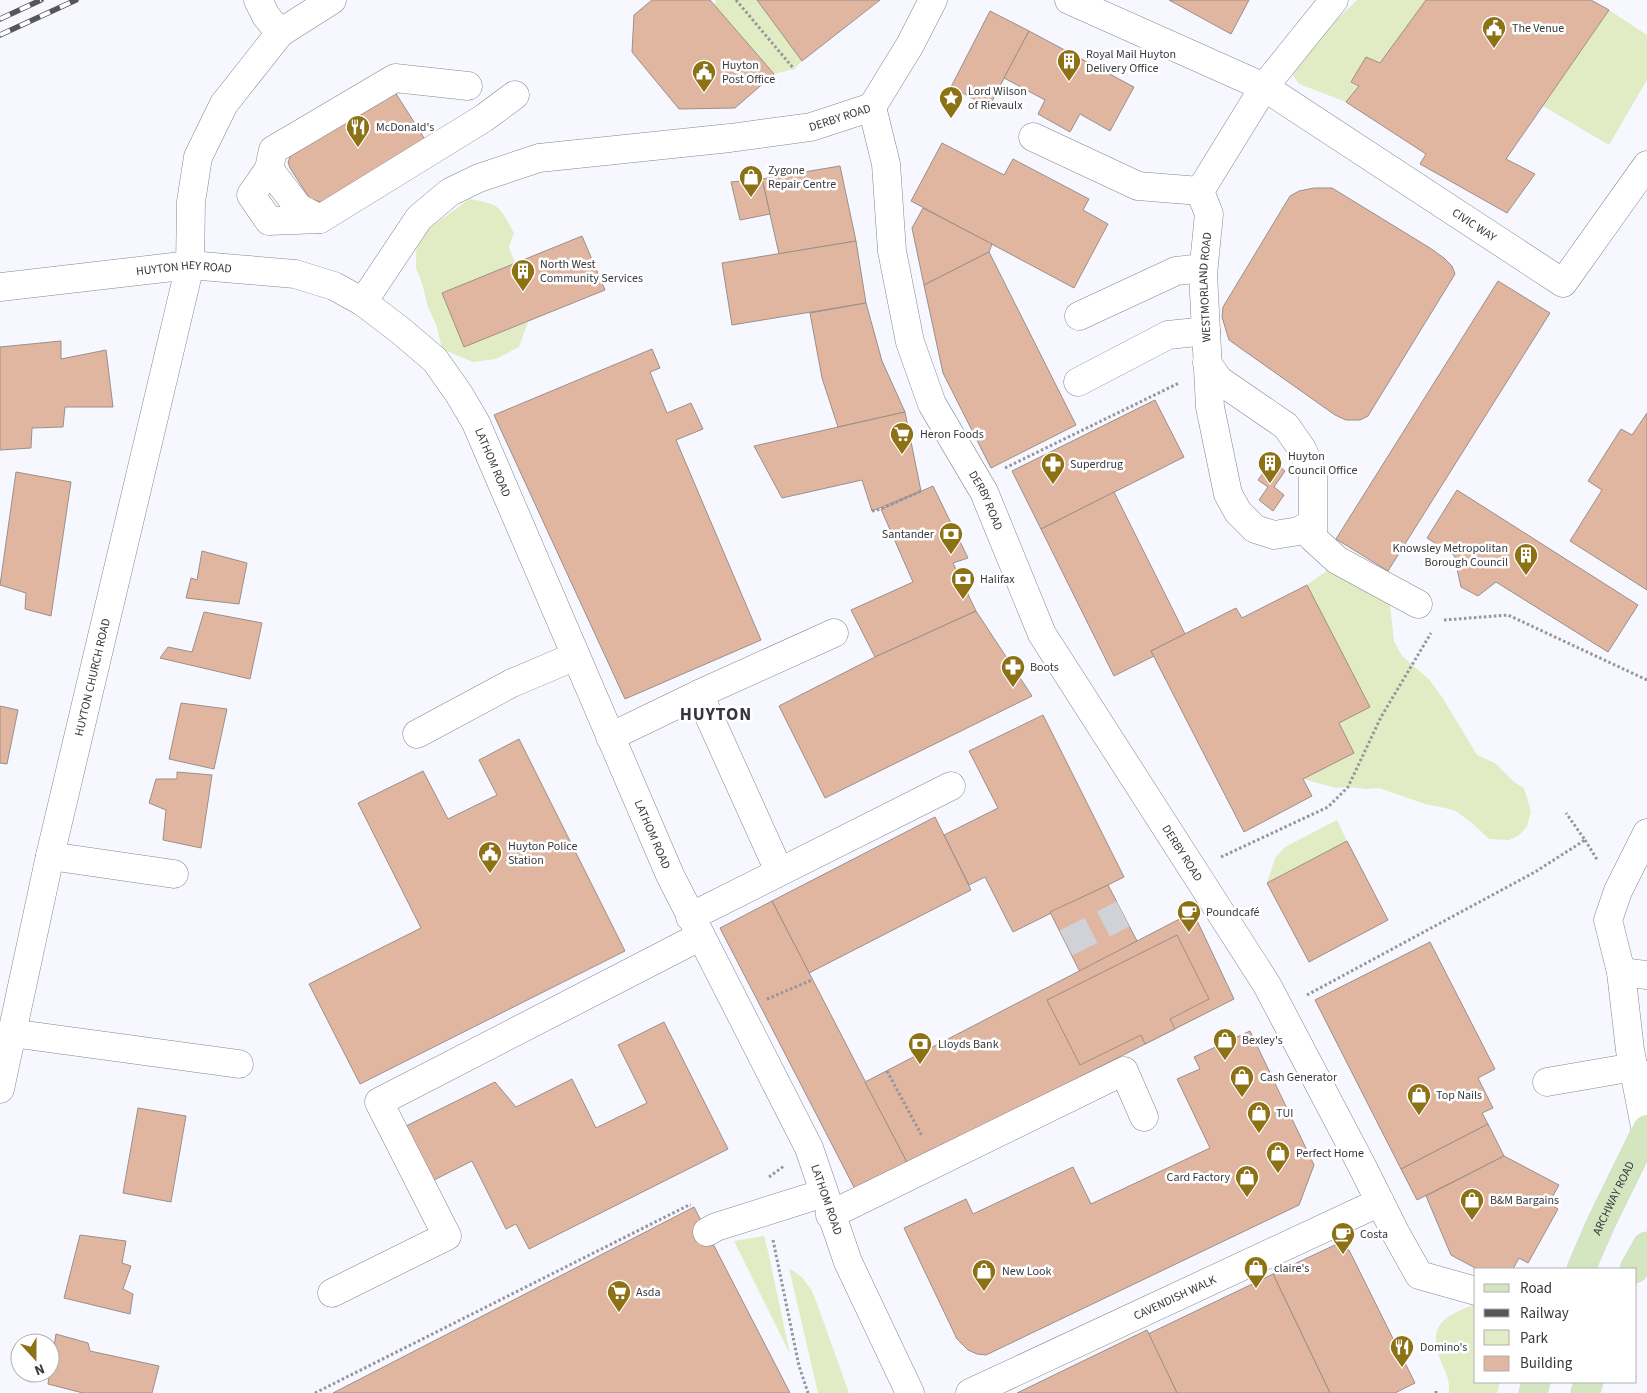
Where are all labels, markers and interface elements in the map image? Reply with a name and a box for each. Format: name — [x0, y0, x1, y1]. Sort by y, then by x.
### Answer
public building icon: The Venue — [1481, 15, 1507, 49]
place label: The Venue — [1512, 20, 1564, 37]
place label: Royal Mail Huyton Delivery Office — [1086, 46, 1176, 77]
building icon: Royal Mail Huyton Delivery Office — [1056, 48, 1082, 82]
place label: Huyton Post Office — [722, 57, 775, 88]
public building icon: Huyton Post Office — [691, 59, 717, 93]
place label: Lord Wilson of Rievaulx — [968, 83, 1027, 114]
place icon: Lord Wilson of Rievaulx — [938, 85, 964, 119]
street label: DERBY ROAD — [807, 99, 873, 136]
restaurant icon: McDonald's — [345, 114, 371, 148]
place label: McDonald's — [376, 119, 434, 136]
place label: Zygone Repair Centre — [768, 162, 836, 193]
shop icon: Zygone Repair Centre — [738, 164, 764, 198]
street label: CIVIC WAY — [1449, 204, 1500, 246]
street label: WESTMORLAND ROAD — [1194, 231, 1216, 343]
street label: HUYTON HEY ROAD — [135, 256, 232, 280]
place label: North West Community Services — [540, 256, 643, 287]
building icon: North West Community Services — [510, 258, 536, 292]
supermarket icon: Heron Foods — [889, 421, 915, 455]
street label: LATHOM ROAD — [470, 425, 515, 499]
place label: Heron Foods — [920, 426, 984, 443]
place label: Huyton Council Office — [1288, 448, 1357, 479]
building icon: Huyton Council Office — [1257, 450, 1283, 484]
pharmacy icon: Superdrug — [1040, 451, 1066, 485]
place label: Superdrug — [1070, 456, 1123, 473]
street label: DERBY ROAD — [965, 467, 1007, 533]
bank icon: Santander — [938, 521, 964, 555]
place label: Santander — [882, 526, 935, 543]
place label: Knowsley Metropolitan Borough Council — [1393, 540, 1508, 571]
building icon: Knowsley Metropolitan Borough Council — [1513, 542, 1539, 576]
bank icon: Halifax — [950, 566, 976, 600]
place label: Halifax — [980, 571, 1015, 588]
street label: HUYTON CHURCH ROAD — [70, 617, 114, 738]
pharmacy icon: Boots — [1000, 654, 1026, 688]
place label: Boots — [1030, 659, 1059, 676]
district label: HUYTON — [680, 702, 752, 727]
street label: LATHOM ROAD — [630, 797, 675, 872]
street label: DERBY ROAD — [1158, 821, 1207, 885]
place label: Huyton Police Station — [508, 838, 578, 869]
public building icon: Huyton Police Station — [477, 840, 503, 874]
cafe icon: Poundcafé — [1176, 899, 1202, 933]
place label: Poundcafé — [1206, 904, 1260, 921]
shop icon: Bexley's — [1212, 1027, 1238, 1061]
bank icon: Lloyds Bank — [907, 1031, 933, 1065]
place label: Bexley's — [1242, 1032, 1283, 1049]
place label: Lloyds Bank — [938, 1036, 999, 1053]
shop icon: Cash Generator — [1229, 1064, 1255, 1098]
place label: Cash Generator — [1260, 1069, 1338, 1086]
shop icon: Top Nails — [1406, 1082, 1432, 1116]
place label: Top Nails — [1436, 1087, 1482, 1104]
shop icon: TUI — [1246, 1100, 1272, 1134]
place label: TUI — [1276, 1105, 1293, 1122]
shop icon: Perfect Home — [1265, 1140, 1291, 1174]
place label: Perfect Home — [1296, 1145, 1364, 1162]
street label: ARCHWAY ROAD — [1588, 1158, 1639, 1238]
street label: LATHOM ROAD — [807, 1162, 847, 1237]
shop icon: Card Factory — [1234, 1164, 1260, 1198]
place label: Card Factory — [1167, 1169, 1230, 1186]
shop icon: B&M Bargains — [1459, 1187, 1485, 1221]
place label: B&M Bargains — [1490, 1192, 1559, 1209]
cafe icon: Costa — [1330, 1221, 1356, 1255]
place label: Costa — [1360, 1226, 1388, 1243]
shop icon: claire's — [1243, 1255, 1269, 1289]
shop icon: New Look — [971, 1258, 997, 1292]
place label: claire's — [1274, 1260, 1309, 1277]
place label: New Look — [1002, 1263, 1052, 1280]
legend — [1474, 1268, 1637, 1383]
street label: CAVENDISH WALK — [1131, 1271, 1219, 1324]
text: Road — [1520, 1278, 1552, 1299]
supermarket icon: Asda — [606, 1279, 632, 1313]
place label: Asda — [636, 1284, 661, 1301]
text: Railway — [1520, 1303, 1569, 1324]
text: Park — [1520, 1328, 1549, 1349]
north arrow — [10, 1333, 60, 1383]
restaurant icon: Domino's — [1389, 1334, 1415, 1368]
place label: Domino's — [1420, 1339, 1467, 1356]
text: Building — [1520, 1353, 1573, 1374]
text: N — [31, 1358, 47, 1380]

